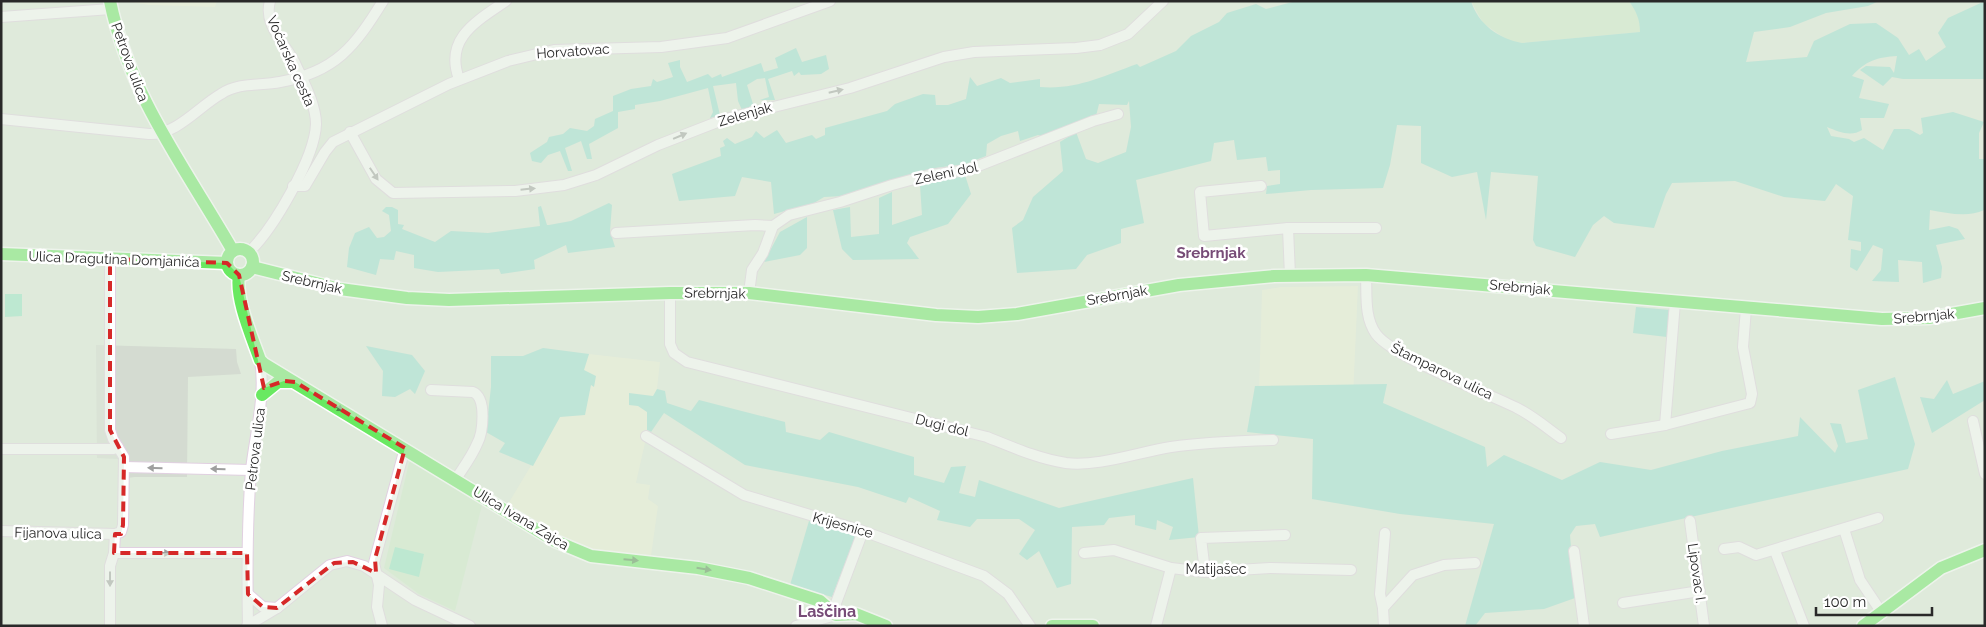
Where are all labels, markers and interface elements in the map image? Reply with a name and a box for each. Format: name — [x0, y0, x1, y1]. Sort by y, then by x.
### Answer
street label: Voćarska cesta — [264, 13, 318, 109]
street label: Petrova ulica — [108, 20, 152, 104]
street label: Horvatovac — [536, 40, 611, 62]
one-way arrow — [829, 87, 844, 95]
street label: Zelenjak — [716, 99, 774, 129]
one-way arrow — [673, 131, 687, 139]
street label: Zeleni dol — [913, 158, 979, 188]
one-way arrow — [369, 168, 379, 181]
one-way arrow — [521, 185, 537, 193]
district label: Srebrnjak — [1176, 244, 1246, 262]
street label: Ulica Dragutina Domjanića — [28, 248, 200, 270]
street label: Srebrnjak — [280, 267, 344, 297]
street label: Srebrnjak — [1489, 276, 1552, 298]
street label: Srebrnjak — [1085, 282, 1149, 308]
street label: Srebrnjak — [684, 284, 746, 302]
street label: Srebrnjak — [1893, 305, 1956, 327]
street label: Štamparova ulica — [1388, 338, 1497, 403]
one-way arrow — [331, 403, 344, 412]
street label: Petrova ulica — [242, 407, 268, 491]
street label: Dugi dol — [914, 411, 971, 439]
one-way arrow — [147, 464, 163, 472]
one-way arrow — [210, 465, 226, 473]
street label: Ulica Ivana Zajca — [470, 483, 572, 553]
street label: Krijesnice — [811, 509, 875, 541]
street label: Fijanova ulica — [14, 524, 102, 542]
street label: Lipovac I. — [1685, 542, 1709, 604]
one-way arrow — [155, 549, 171, 557]
one-way arrow — [623, 556, 639, 564]
street label: Matijašec — [1186, 561, 1247, 577]
one-way arrow — [697, 565, 713, 573]
one-way arrow — [106, 572, 114, 588]
scale bar — [1816, 584, 1932, 616]
text: 100 m — [1824, 593, 1866, 611]
district label: Laščina — [798, 602, 856, 621]

